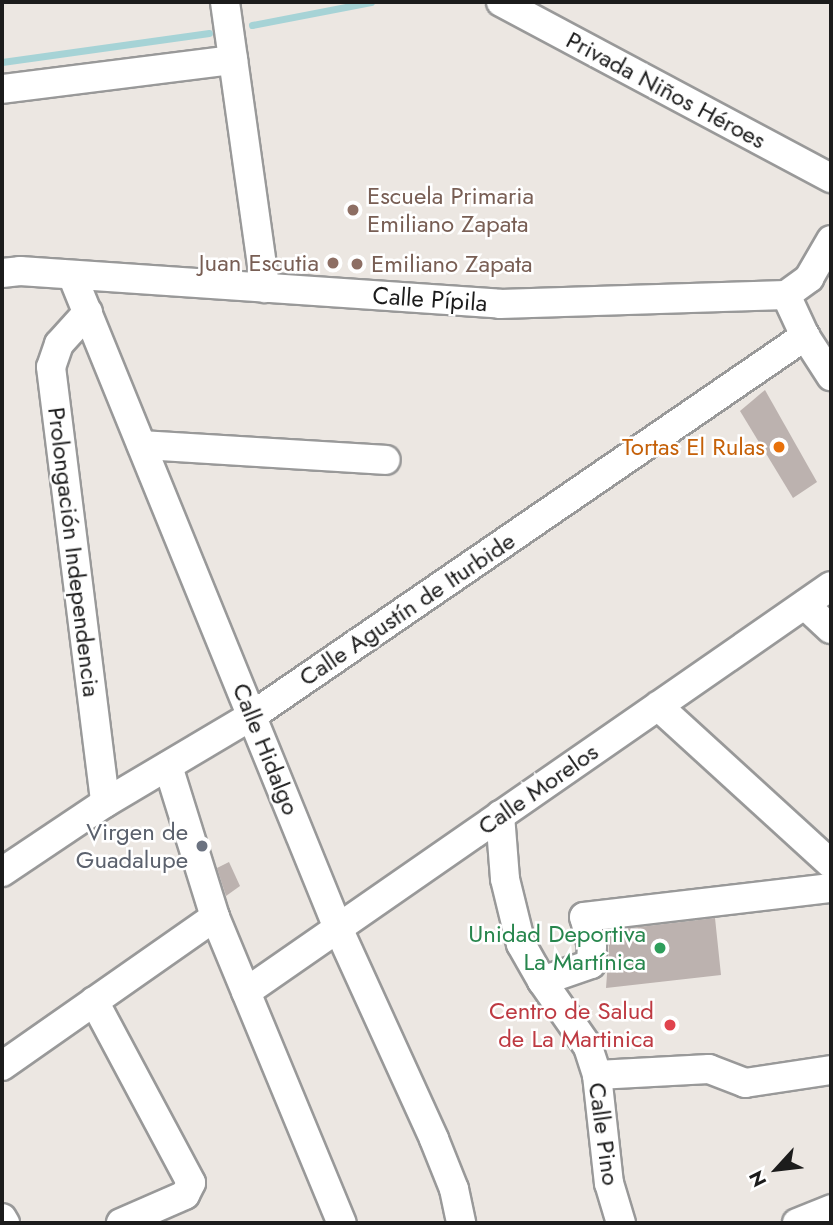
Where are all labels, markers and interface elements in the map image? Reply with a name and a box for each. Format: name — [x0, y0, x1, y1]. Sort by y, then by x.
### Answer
street label: Privada Niños Héroes — [561, 25, 771, 155]
place label: Escuela Primaria Emiliano Zapata — [367, 182, 534, 238]
marker: Escuela Primaria Emiliano Zapata — [345, 202, 361, 218]
place label: Juan Escutia — [199, 249, 319, 277]
place label: Emiliano Zapata — [371, 250, 533, 278]
marker: Juan Escutia — [325, 255, 341, 271]
marker: Emiliano Zapata — [349, 256, 365, 272]
street label: Calle Pípila — [372, 281, 488, 317]
street label: Prolongación Independencia — [42, 405, 106, 699]
place label: Tortas El Rulas — [622, 433, 765, 461]
marker: Tortas El Rulas — [771, 439, 787, 455]
street label: Calle Agustín de Iturbide — [294, 526, 520, 692]
street label: Calle Hidalgo — [227, 679, 305, 819]
street label: Calle Morelos — [473, 737, 603, 841]
place label: Virgen de Guadalupe — [76, 818, 188, 874]
marker: Virgen de Guadalupe — [194, 838, 210, 854]
place label: Unidad Deportiva La Martínica — [468, 920, 646, 976]
marker: Unidad Deportiva La Martínica — [652, 940, 668, 956]
place label: Centro de Salud de La Martinica — [489, 997, 654, 1053]
marker: Centro de Salud de La Martinica — [660, 1015, 680, 1035]
street label: Calle Pino — [583, 1081, 625, 1187]
north arrow — [742, 1134, 812, 1204]
text: N — [742, 1166, 773, 1192]

